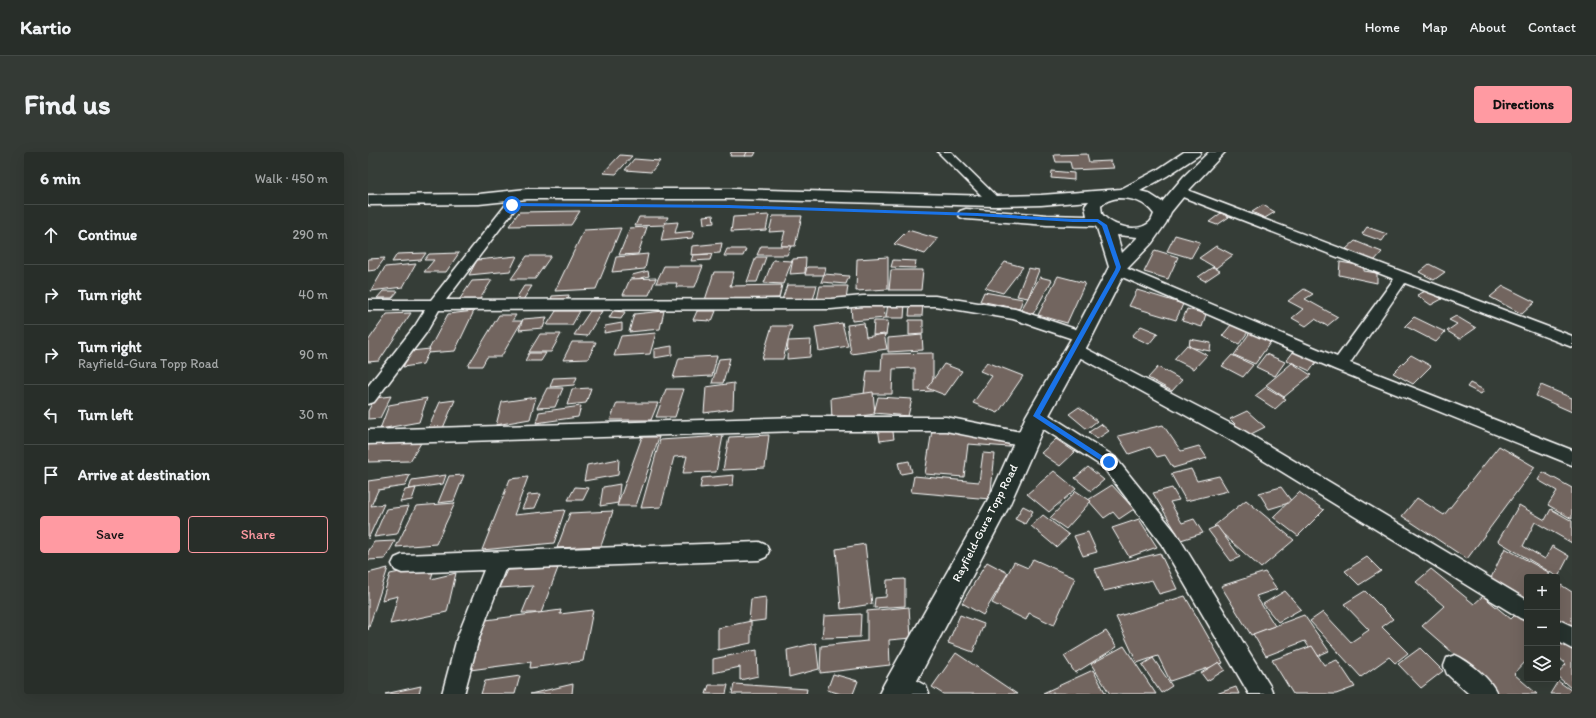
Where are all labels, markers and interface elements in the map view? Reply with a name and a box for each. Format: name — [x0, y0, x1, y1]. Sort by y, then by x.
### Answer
text: Kartio — [20, 16, 71, 39]
text: Home — [1365, 19, 1400, 36]
text: Map — [1422, 19, 1448, 36]
text: About — [1470, 19, 1506, 36]
text: Contact — [1528, 19, 1576, 36]
button: Directions — [1474, 86, 1572, 123]
text: Find us — [24, 87, 111, 121]
text: 6 min — [40, 168, 81, 188]
text: Walk · 450 m — [255, 171, 328, 186]
route start — [503, 196, 521, 214]
icon: ahead — [40, 224, 62, 246]
text: Continue — [78, 226, 137, 244]
text: 290 m — [292, 227, 328, 242]
icon: right — [40, 284, 62, 306]
text: Turn right — [78, 286, 142, 304]
text: 40 m — [298, 287, 328, 302]
text: Turn right — [78, 338, 142, 356]
icon: right — [40, 344, 62, 366]
text: 90 m — [299, 347, 328, 362]
text: Rayfield-Gura Topp Road — [78, 356, 219, 371]
icon: left — [40, 404, 62, 426]
text: Turn left — [78, 406, 133, 424]
text: 30 m — [299, 407, 328, 422]
route end — [1100, 453, 1118, 471]
street label: Rayfield-Gura Topp Road — [949, 462, 1021, 584]
icon: arrive — [40, 464, 62, 486]
text: Arrive at destination — [78, 466, 210, 484]
button: Save — [40, 516, 180, 553]
button: Share — [188, 516, 328, 553]
map controls — [1524, 574, 1560, 682]
button: + — [1524, 574, 1560, 610]
button: − — [1524, 610, 1560, 646]
button: layers — [1524, 646, 1560, 682]

